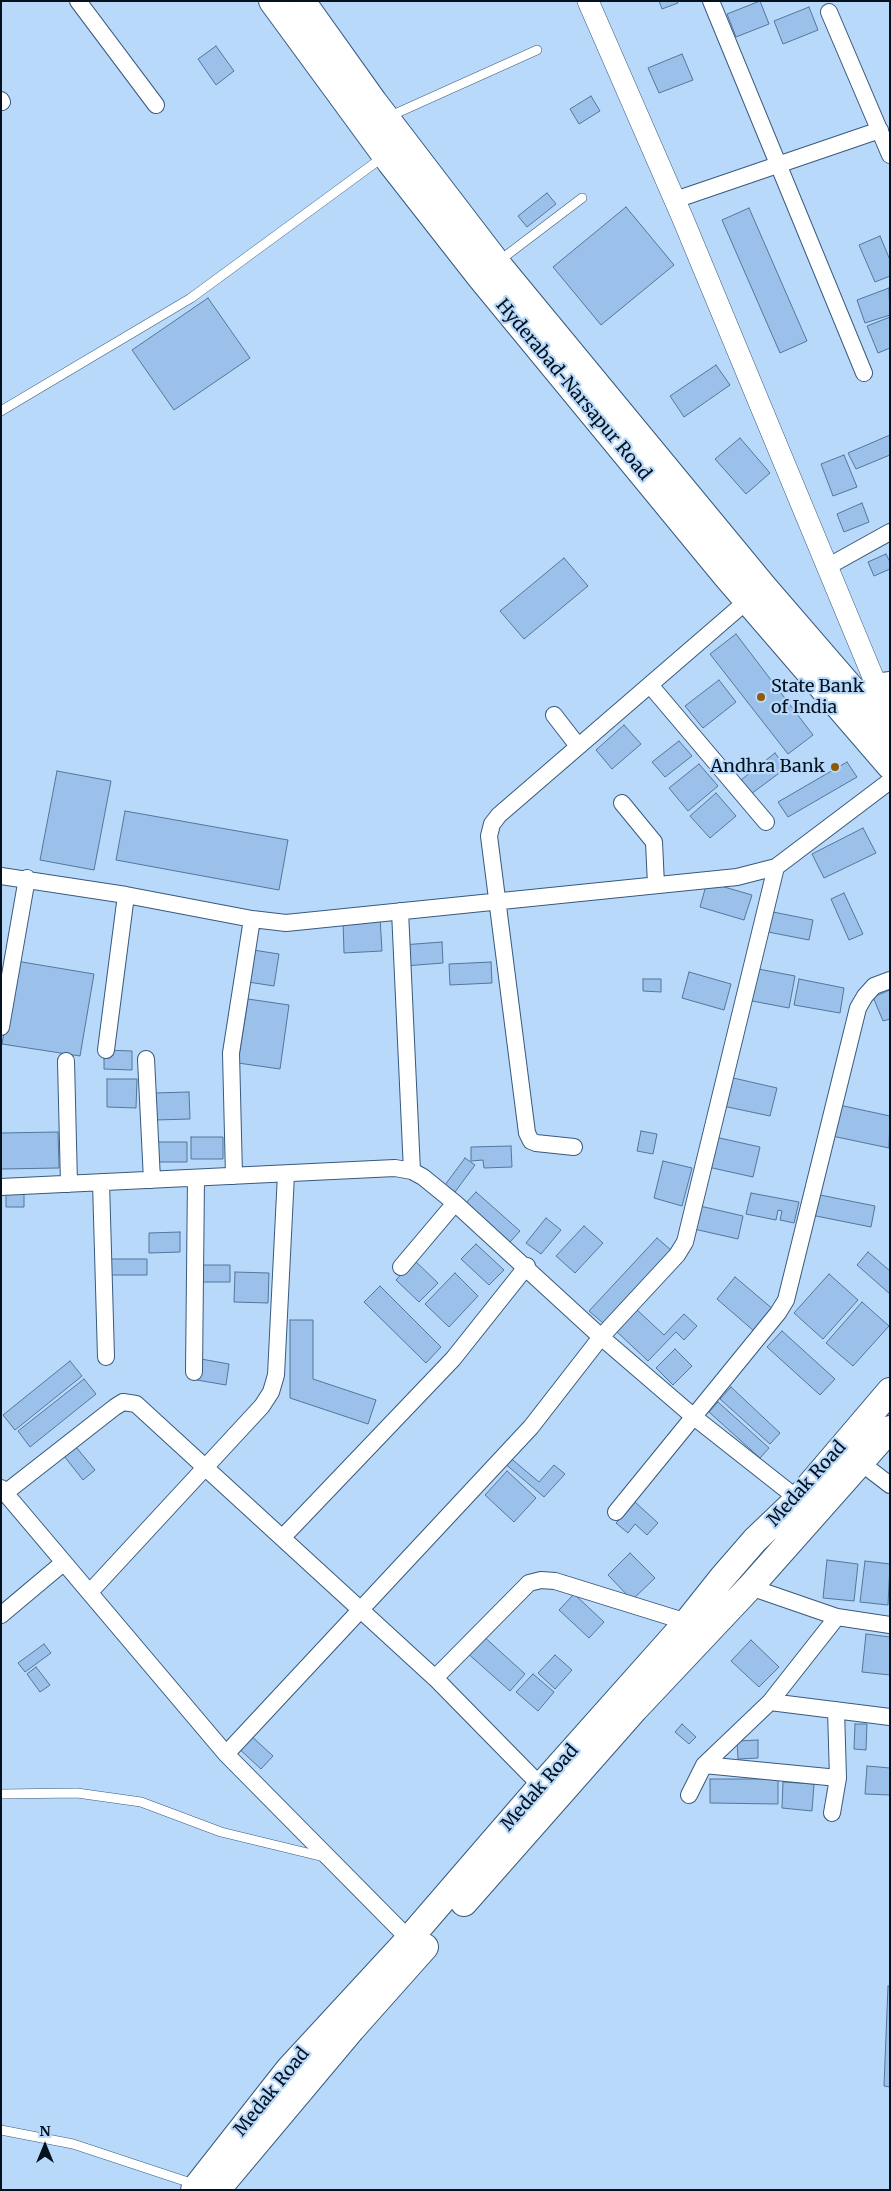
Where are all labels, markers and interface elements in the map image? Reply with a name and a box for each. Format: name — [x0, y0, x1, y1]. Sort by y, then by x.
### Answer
street label: Hyderabad-Narsapur Road — [491, 295, 655, 485]
place label: State Bank of India — [771, 676, 864, 719]
marker: State Bank of India — [755, 691, 767, 703]
place label: Andhra Bank — [710, 756, 825, 778]
marker: Andhra Bank — [829, 761, 841, 773]
street label: Medak Road — [763, 1437, 851, 1531]
street label: Medak Road — [497, 1740, 583, 1836]
street label: Medak Road — [230, 2044, 314, 2140]
north arrow — [20, 2121, 70, 2171]
text: N — [39, 2122, 51, 2140]

